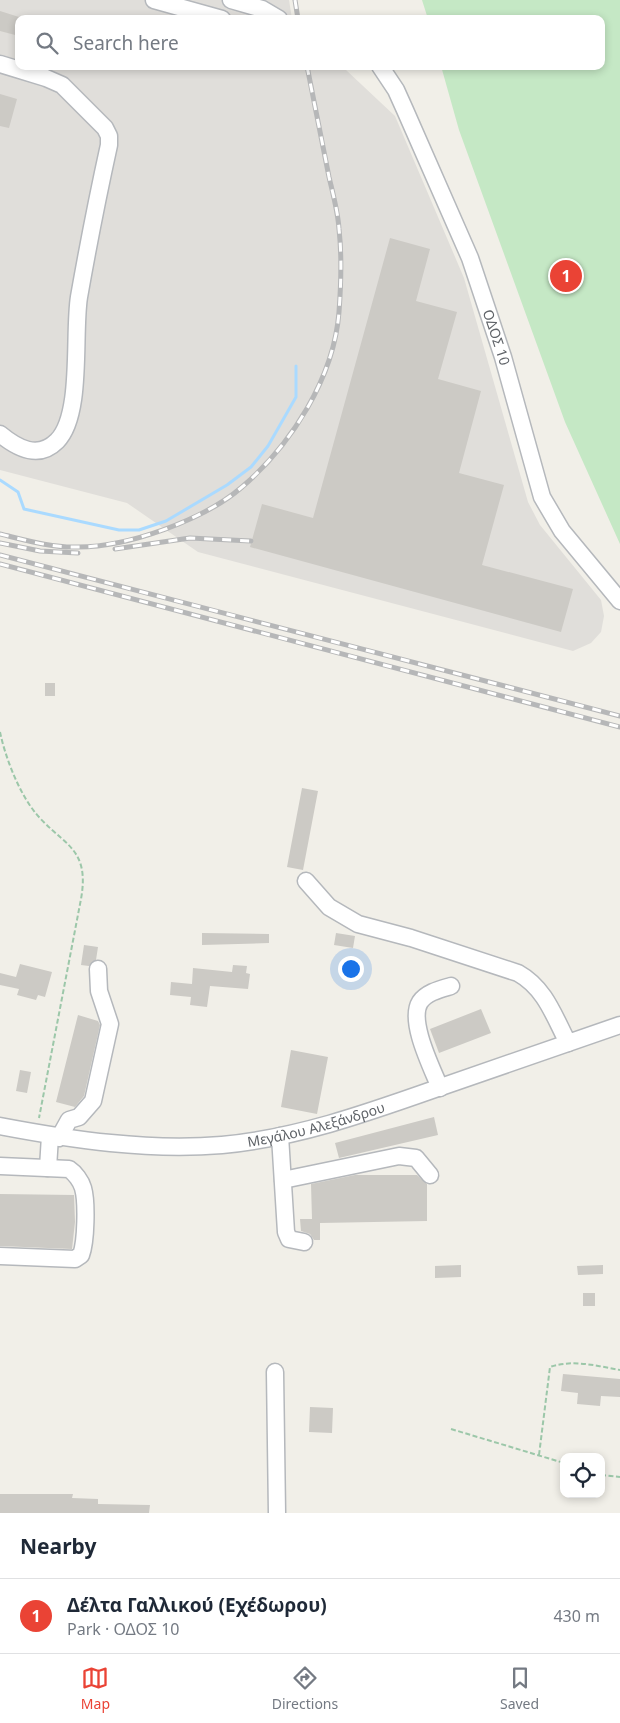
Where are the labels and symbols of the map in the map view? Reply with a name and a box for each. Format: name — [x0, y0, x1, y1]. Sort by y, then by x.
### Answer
pin: 1 — [550, 257, 582, 295]
street label: ΟΔΟΣ 10 — [479, 307, 515, 367]
your location — [338, 956, 364, 982]
street label: Μεγάλου Αλεξάνδρου — [246, 1097, 387, 1151]

